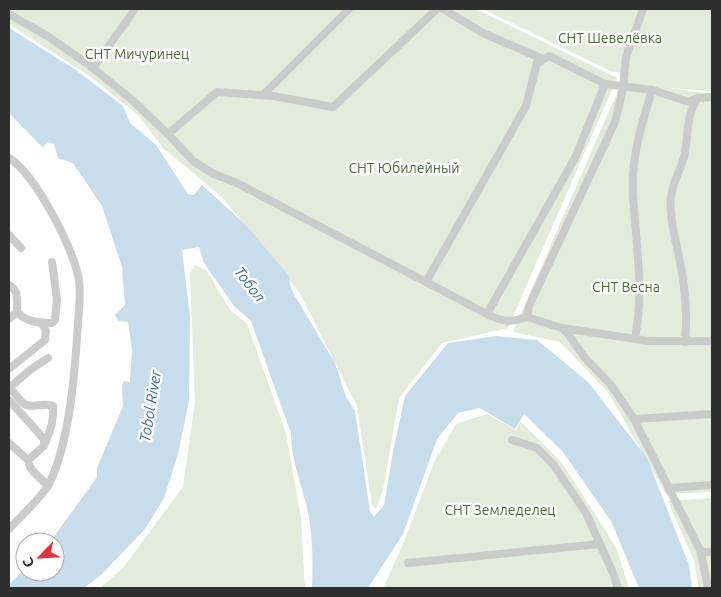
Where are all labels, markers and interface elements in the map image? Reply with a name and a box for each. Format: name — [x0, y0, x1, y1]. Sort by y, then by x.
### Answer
park label: СНТ Шевелёвка — [558, 30, 662, 46]
park label: СНТ Мичуринец — [85, 46, 189, 62]
park label: СНТ Юбилейный — [348, 160, 460, 176]
water label: Тобол — [231, 263, 269, 305]
park label: СНТ Весна — [592, 279, 660, 295]
water label: Tobol River — [136, 368, 164, 443]
park label: СНТ Земледелец — [445, 502, 556, 518]
north arrow — [15, 532, 65, 582]
text: С — [19, 555, 37, 570]

